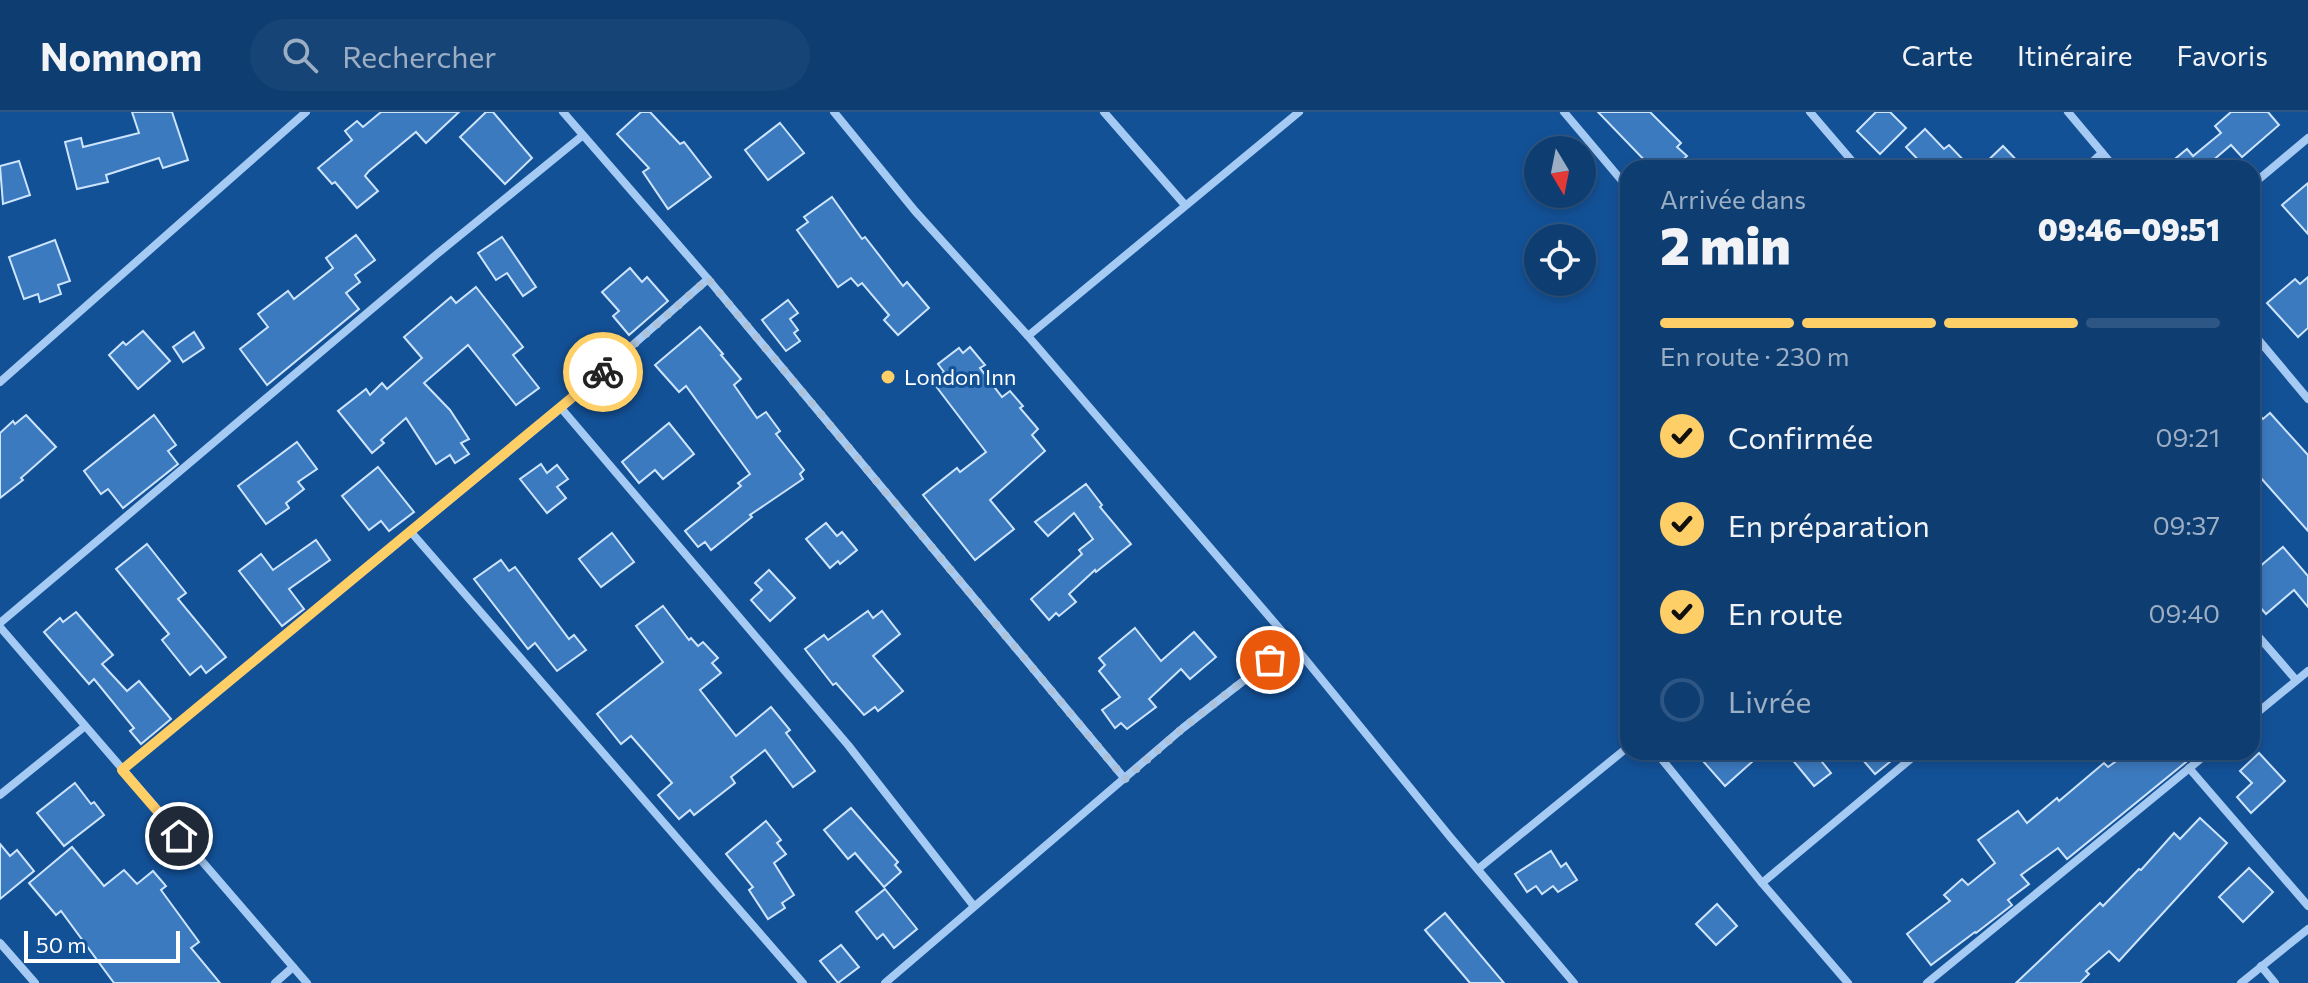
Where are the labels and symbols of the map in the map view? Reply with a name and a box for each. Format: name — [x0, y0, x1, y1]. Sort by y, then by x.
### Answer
north arrow — [1524, 136, 1596, 208]
courier — [563, 332, 643, 412]
place label: London Inn — [904, 363, 1016, 390]
marker: London Inn — [879, 368, 897, 386]
pin — [1236, 626, 1304, 694]
pin — [145, 802, 213, 870]
scale bar — [24, 927, 180, 963]

